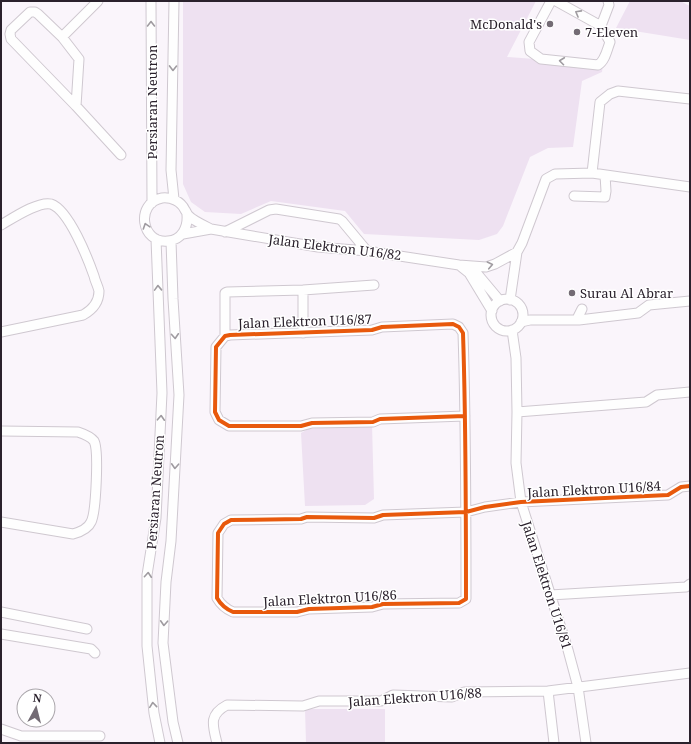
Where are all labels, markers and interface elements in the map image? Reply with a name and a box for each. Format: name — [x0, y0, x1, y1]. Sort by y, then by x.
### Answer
one-way arrow — [575, 11, 583, 18]
place label: McDonald's — [470, 15, 542, 33]
marker: McDonald's — [545, 19, 555, 29]
one-way arrow — [147, 21, 155, 27]
place label: 7-Eleven — [585, 23, 639, 41]
marker: 7-Eleven — [572, 27, 582, 37]
street label: Persiaran Neutron — [143, 44, 161, 159]
one-way arrow — [559, 57, 565, 66]
one-way arrow — [169, 65, 177, 71]
one-way arrow — [142, 222, 151, 229]
street label: Jalan Elektron U16/82 — [266, 230, 403, 264]
one-way arrow — [487, 261, 493, 270]
place label: Surau Al Abrar — [580, 284, 673, 302]
one-way arrow — [154, 285, 163, 291]
marker: Surau Al Abrar — [567, 288, 577, 298]
street label: Jalan Elektron U16/87 — [237, 310, 372, 332]
one-way arrow — [170, 333, 179, 339]
one-way arrow — [156, 415, 165, 421]
street label: Persiaran Neutron — [142, 433, 168, 550]
one-way arrow — [170, 463, 179, 469]
street label: Jalan Elektron U16/84 — [526, 476, 662, 502]
street label: Jalan Elektron U16/81 — [517, 518, 576, 651]
one-way arrow — [143, 572, 152, 578]
street label: Jalan Elektron U16/86 — [262, 586, 397, 611]
one-way arrow — [160, 620, 168, 626]
street label: Jalan Elektron U16/88 — [347, 683, 482, 711]
north arrow — [16, 688, 56, 728]
text: N — [32, 690, 43, 706]
one-way arrow — [149, 702, 158, 708]

